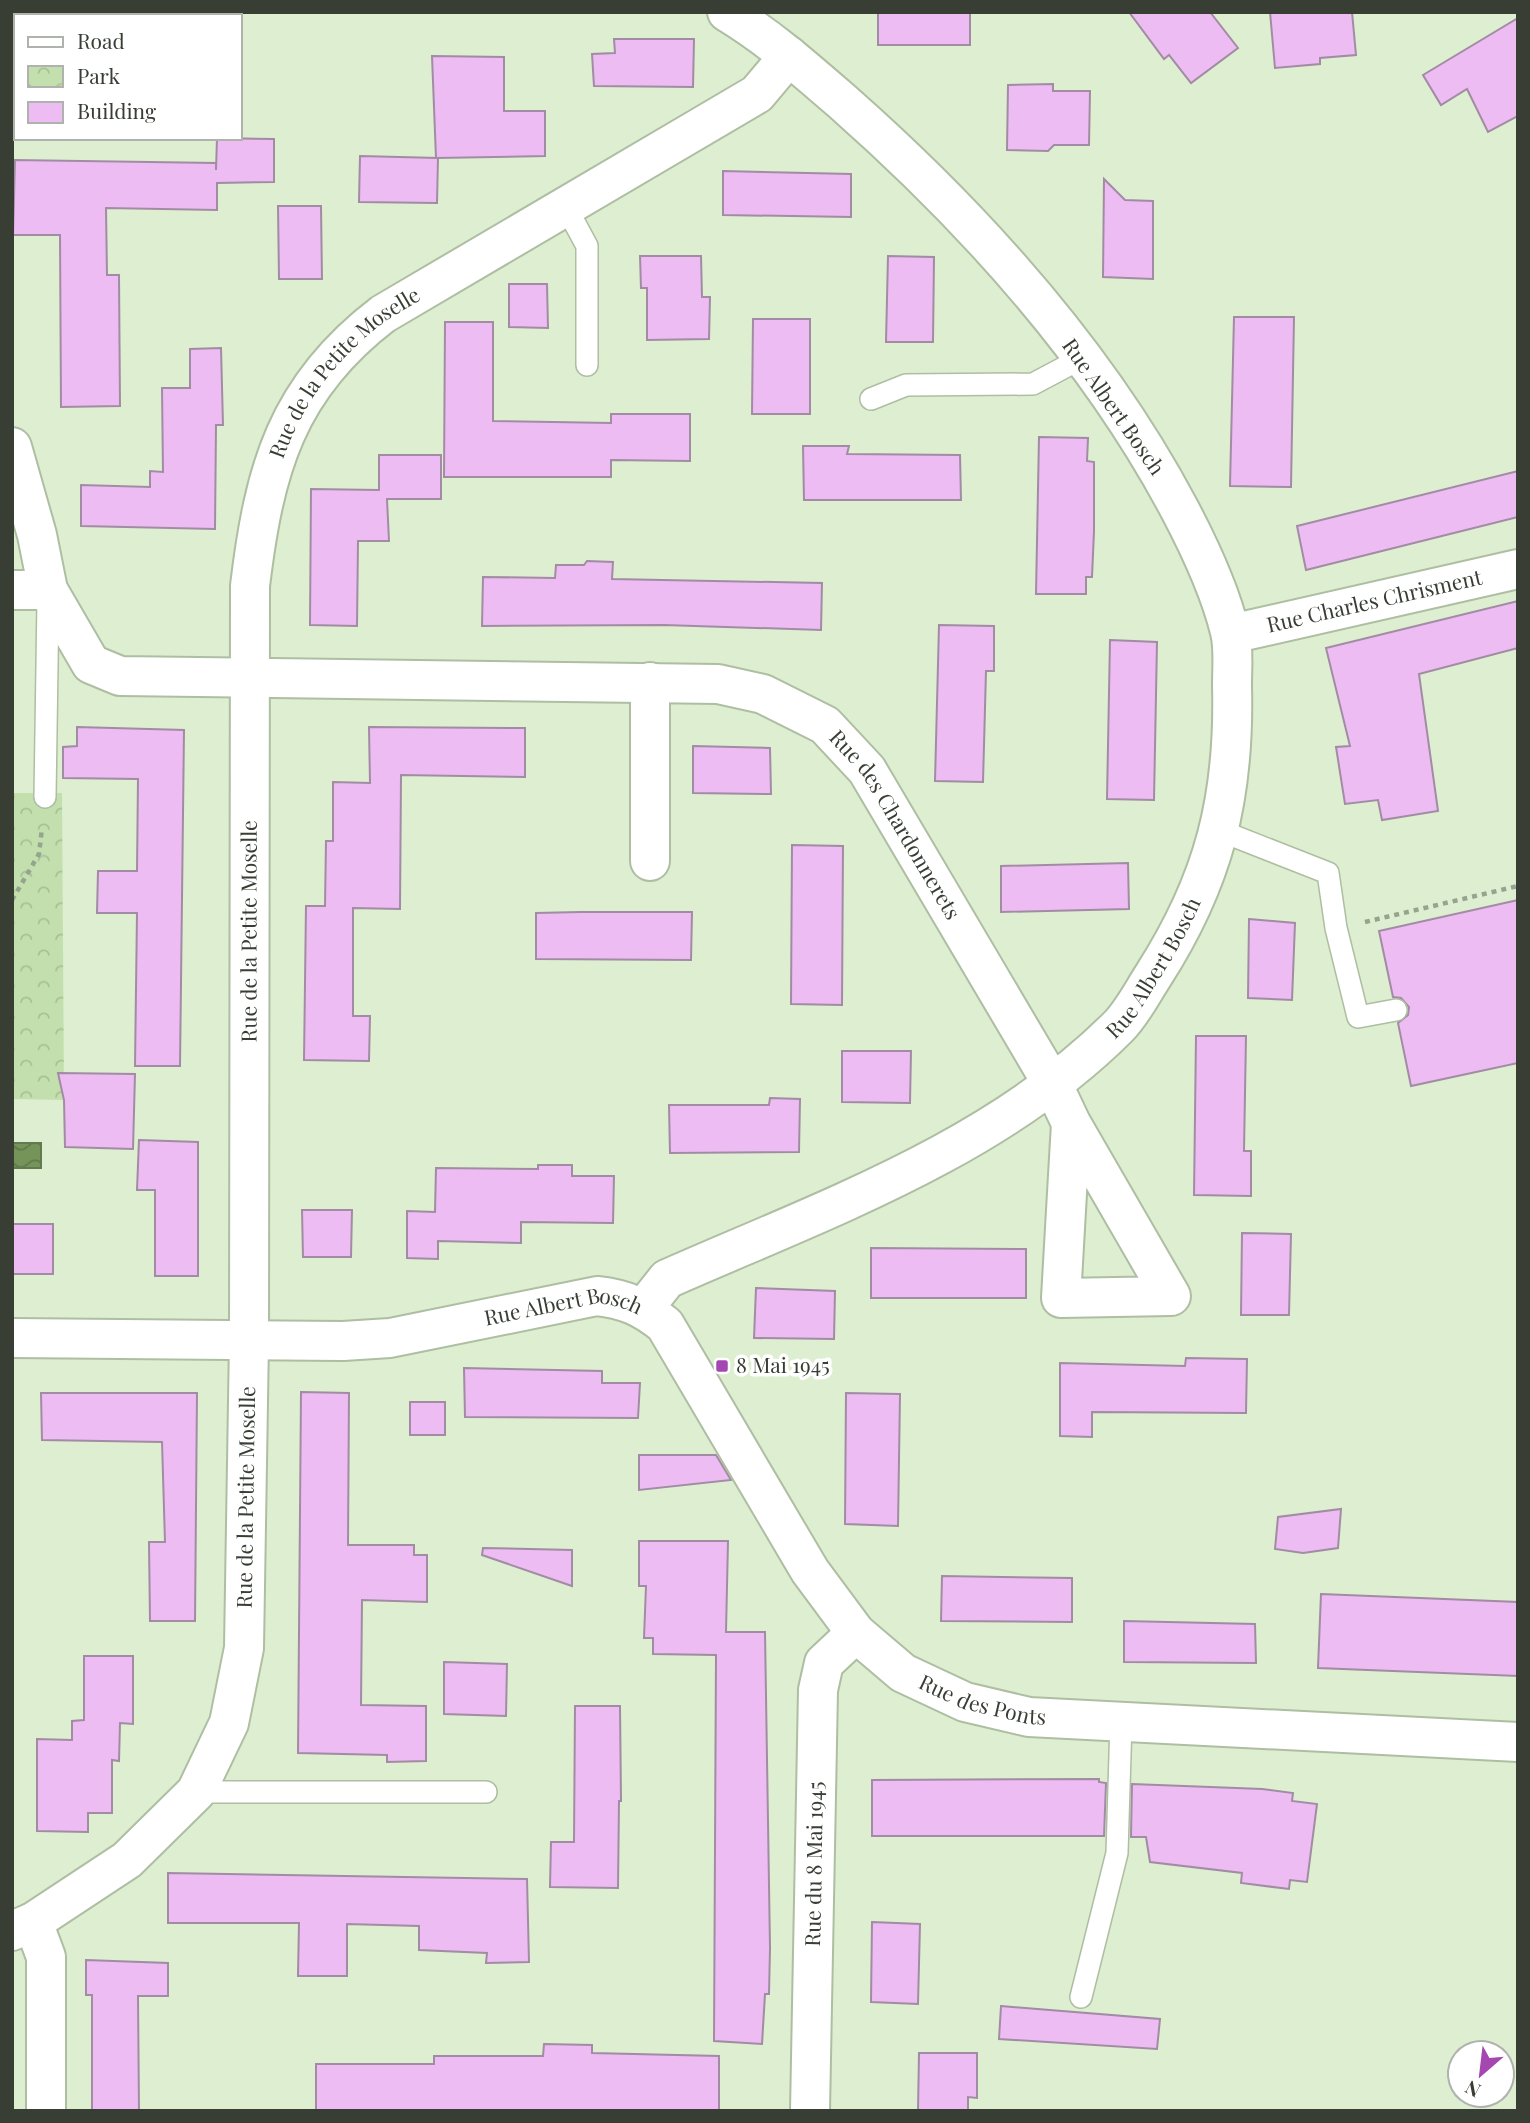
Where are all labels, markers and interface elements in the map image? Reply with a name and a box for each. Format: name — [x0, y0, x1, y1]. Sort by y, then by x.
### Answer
legend — [14, 14, 242, 140]
text: Road — [77, 26, 125, 54]
text: Park — [77, 61, 121, 89]
text: Building — [77, 96, 156, 124]
street label: Rue de la Petite Moselle — [261, 280, 424, 461]
street label: Rue Albert Bosch — [1057, 332, 1173, 480]
street label: Rue Charles Chrisment — [1264, 562, 1485, 638]
street label: Rue des Chardonnerets — [824, 723, 968, 924]
street label: Rue de la Petite Moselle — [233, 820, 262, 1042]
street label: Rue Albert Bosch — [1099, 892, 1206, 1044]
street label: Rue Albert Bosch — [481, 1280, 648, 1331]
place label: 8 Mai 1945 — [736, 1350, 830, 1378]
marker: 8 Mai 1945 — [714, 1358, 730, 1374]
street label: Rue de la Petite Moselle — [229, 1386, 260, 1609]
street label: Rue des Ponts — [915, 1667, 1047, 1730]
street label: Rue du 8 Mai 1945 — [797, 1781, 828, 1947]
north arrow — [1446, 2039, 1516, 2109]
text: N — [1460, 2075, 1485, 2105]

